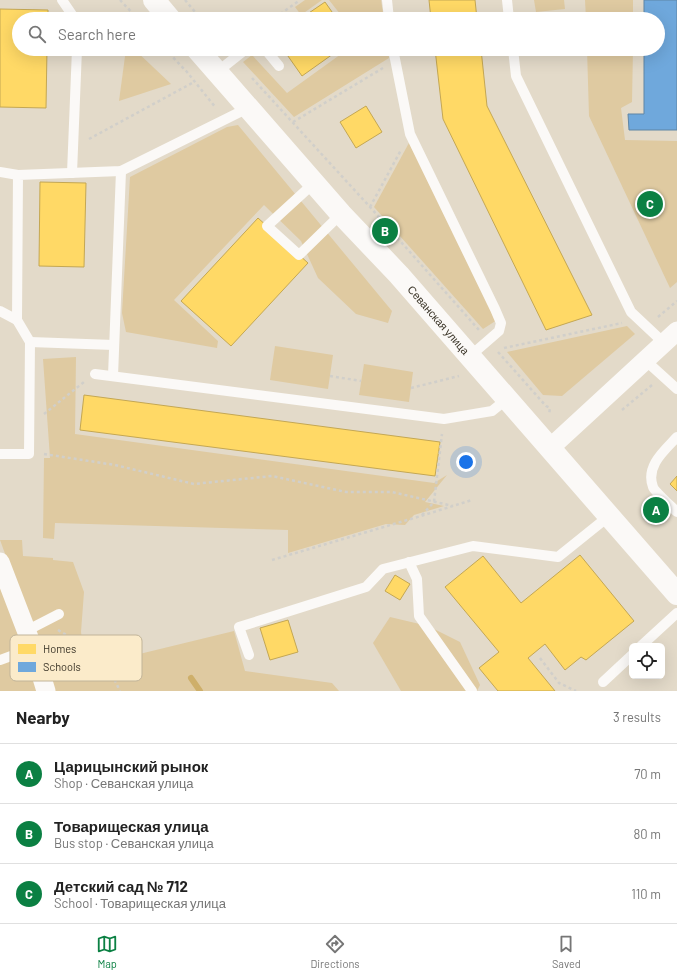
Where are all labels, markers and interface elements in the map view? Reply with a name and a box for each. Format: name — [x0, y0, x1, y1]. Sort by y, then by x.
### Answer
search box — [12, 12, 665, 56]
icon: search — [26, 23, 48, 45]
text: Search here — [58, 25, 136, 43]
pin: C — [637, 189, 663, 219]
pin: B — [372, 216, 398, 246]
street label: Севанская улица — [405, 283, 473, 358]
your location — [456, 452, 476, 472]
pin: A — [643, 495, 669, 525]
legend — [10, 635, 142, 681]
text: Homes — [43, 642, 76, 655]
map controls — [629, 643, 665, 679]
button: locate — [629, 643, 665, 679]
text: Schools — [43, 660, 81, 673]
text: Nearby — [16, 707, 70, 727]
text: 3 results — [613, 709, 661, 725]
text: Царицынский рынок — [54, 757, 208, 775]
text: A — [25, 766, 33, 782]
text: 70 m — [634, 766, 661, 782]
text: Shop · Севанская улица — [54, 775, 194, 791]
text: Товарищеская улица — [54, 817, 209, 835]
text: B — [25, 826, 33, 842]
text: 80 m — [634, 826, 661, 842]
text: Bus stop · Севанская улица — [54, 835, 214, 851]
text: Детский сад № 712 — [54, 877, 188, 895]
text: C — [25, 886, 33, 902]
text: 110 m — [631, 886, 661, 902]
text: School · Товарищеская улица — [54, 895, 226, 911]
tab: Map — [96, 933, 118, 970]
tab: Directions — [310, 933, 360, 970]
tab: Saved — [552, 933, 581, 970]

